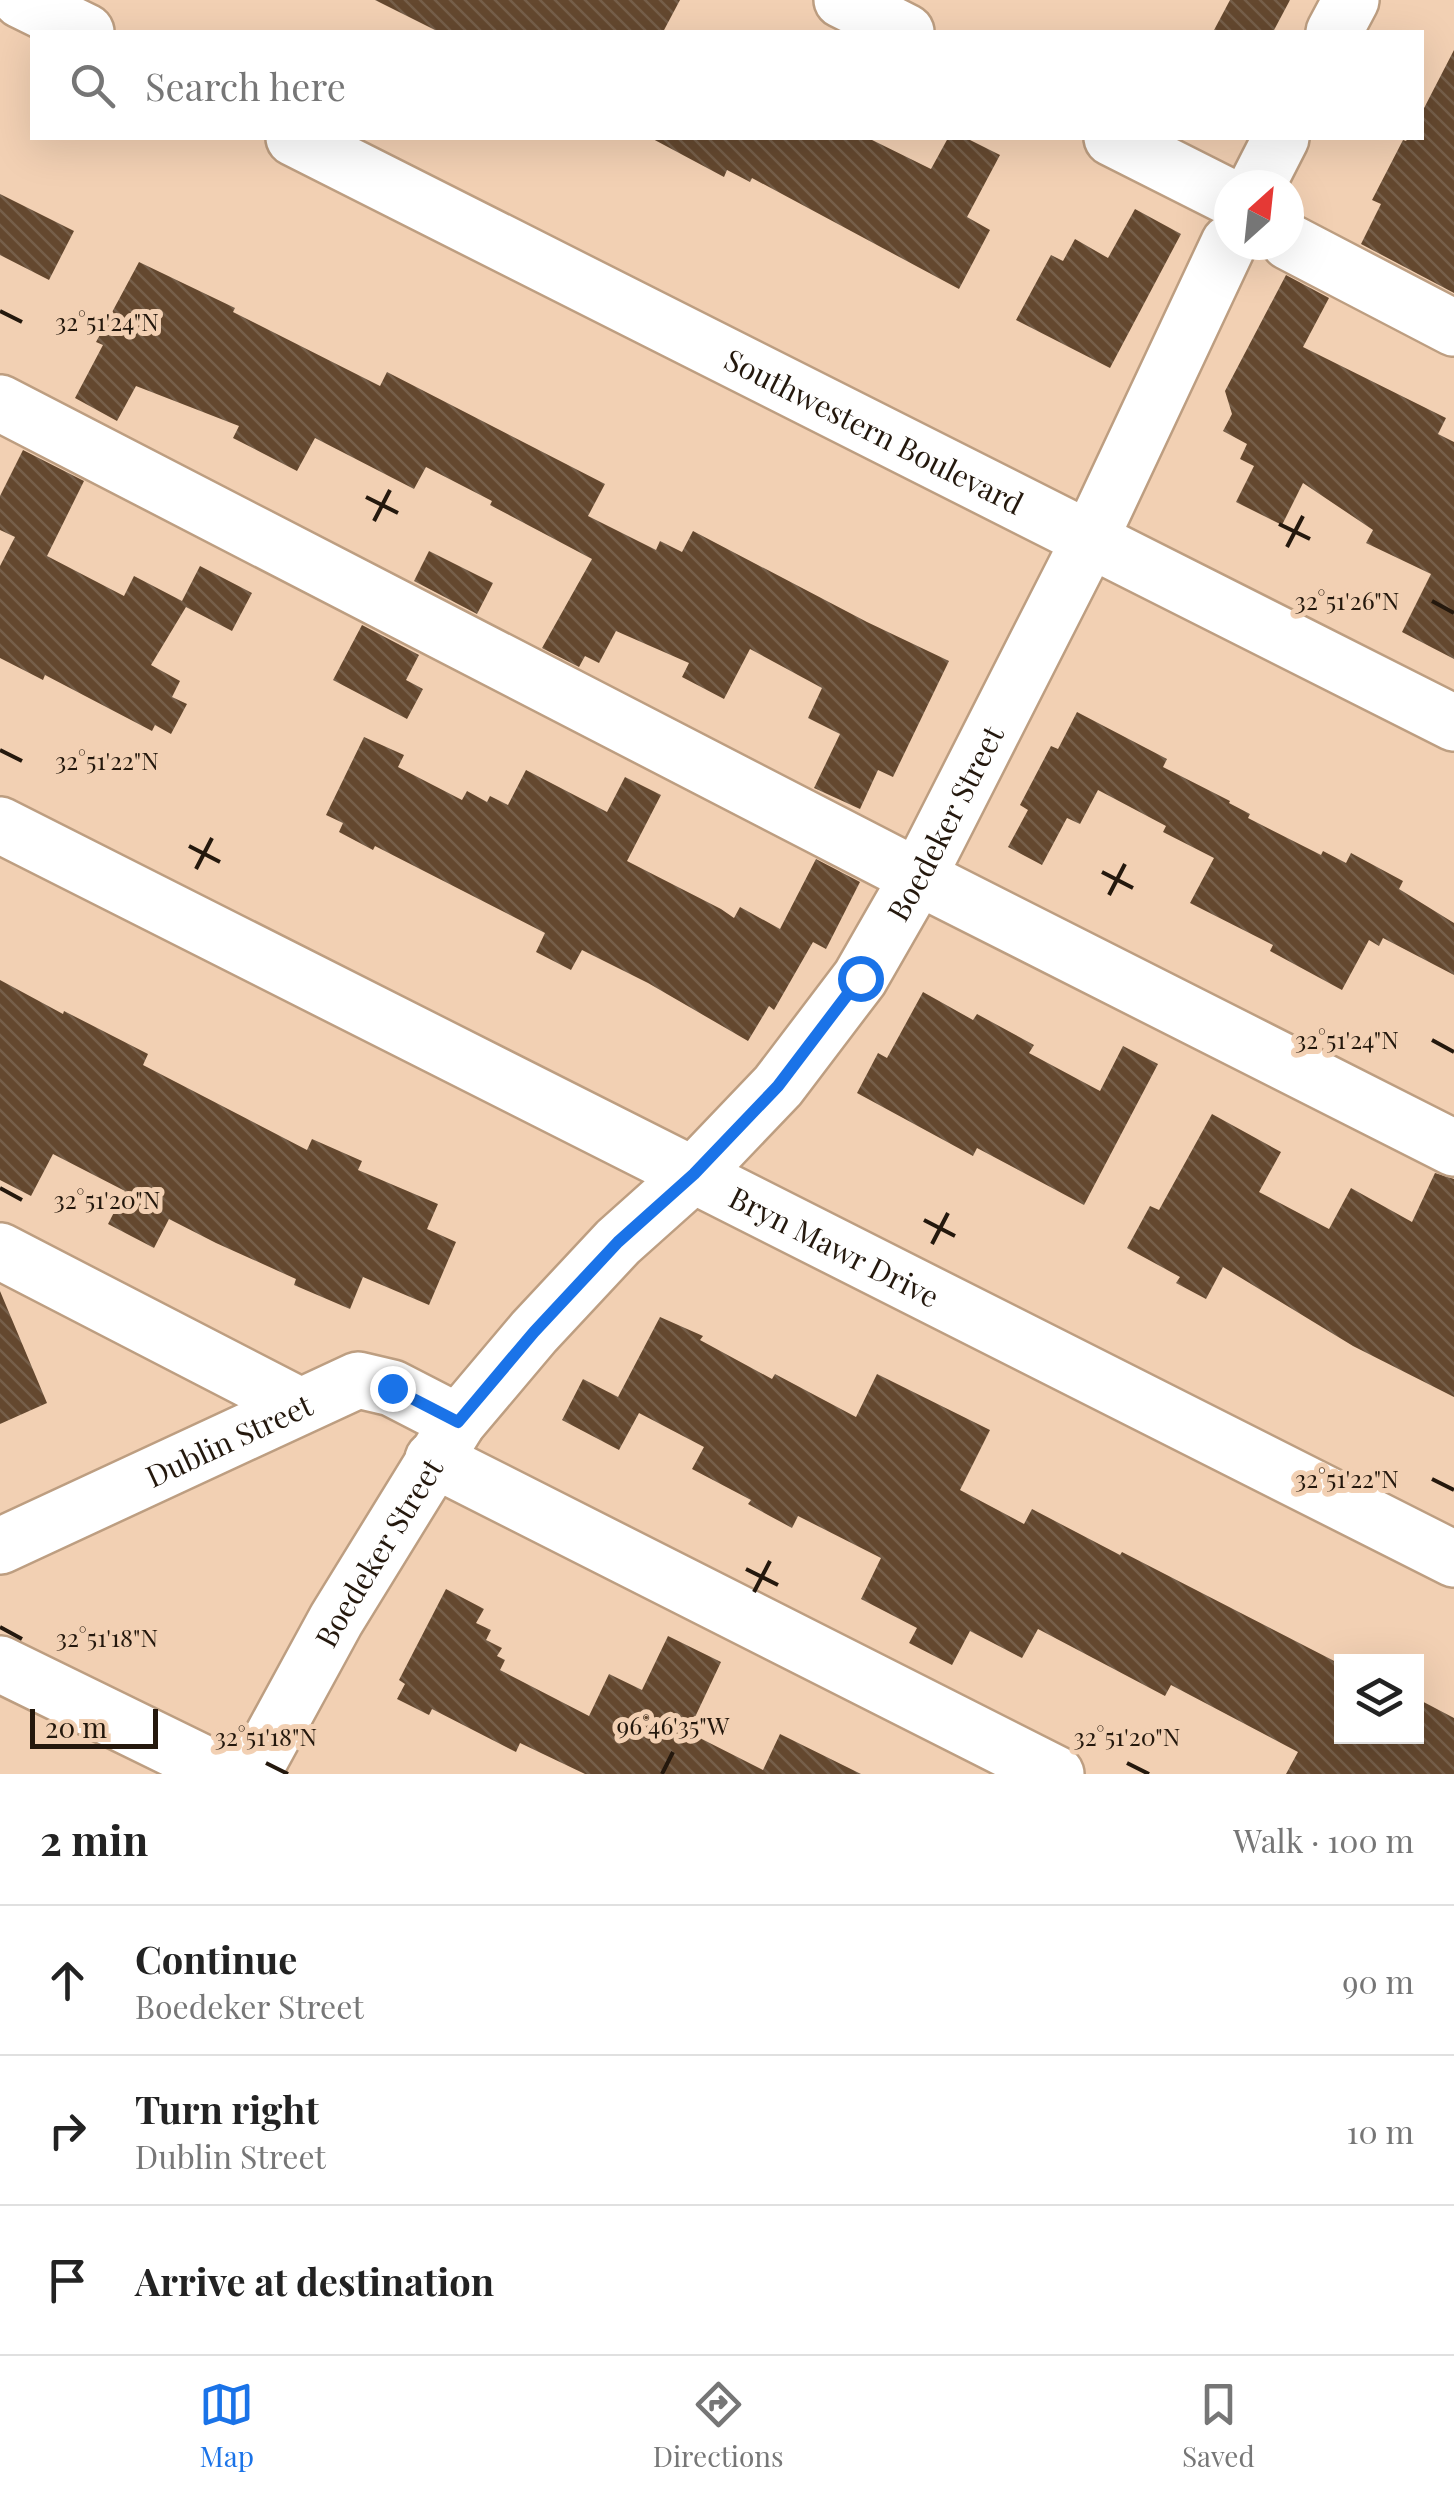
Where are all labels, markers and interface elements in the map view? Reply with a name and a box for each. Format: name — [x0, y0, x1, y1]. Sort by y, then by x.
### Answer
search box — [30, 30, 1424, 140]
icon: search — [65, 58, 120, 113]
text: Search here — [145, 60, 346, 111]
north arrow — [1214, 170, 1304, 260]
text: 32°51'24"N — [55, 304, 159, 337]
street label: Southwestern Boulevard — [718, 339, 1031, 523]
text: 32°51'26"N — [1295, 583, 1399, 616]
street label: Boedeker Street — [877, 718, 1012, 928]
text: 32°51'22"N — [55, 743, 159, 776]
route start — [838, 956, 884, 1002]
text: 32°51'24"N — [1295, 1022, 1399, 1055]
street label: Bryn Mawr Drive — [723, 1177, 946, 1316]
text: 32°51'20"N — [54, 1182, 160, 1215]
route end — [370, 1366, 416, 1412]
street label: Dublin Street — [139, 1384, 319, 1496]
street label: Boedeker Street — [305, 1450, 451, 1654]
text: 32°51'22"N — [1295, 1461, 1399, 1494]
text: 32°51'18"N — [56, 1620, 158, 1653]
map controls — [1334, 1654, 1424, 1744]
button: layers — [1334, 1654, 1424, 1744]
scale bar — [30, 1704, 158, 1748]
text: 20 m — [45, 1708, 107, 1745]
text: 96°46'35"W — [617, 1708, 730, 1741]
text: 32°51'18"N — [215, 1719, 317, 1752]
text: 32°51'20"N — [1074, 1719, 1180, 1752]
text: 2 min — [40, 1811, 148, 1867]
text: Walk · 100 m — [1233, 1818, 1414, 1861]
text: Continue — [135, 1933, 297, 1984]
icon: ahead — [40, 1953, 95, 2008]
text: 90 m — [1342, 1959, 1414, 2002]
text: Boedeker Street — [135, 1984, 364, 2027]
text: Turn right — [135, 2083, 319, 2134]
icon: right — [40, 2103, 95, 2158]
text: 10 m — [1347, 2109, 1414, 2152]
text: Dublin Street — [135, 2134, 326, 2177]
icon: arrive — [40, 2253, 95, 2308]
text: Arrive at destination — [135, 2255, 494, 2306]
tab: Map — [199, 2377, 254, 2474]
tab: Directions — [653, 2377, 784, 2474]
tab: Saved — [1182, 2377, 1255, 2474]

